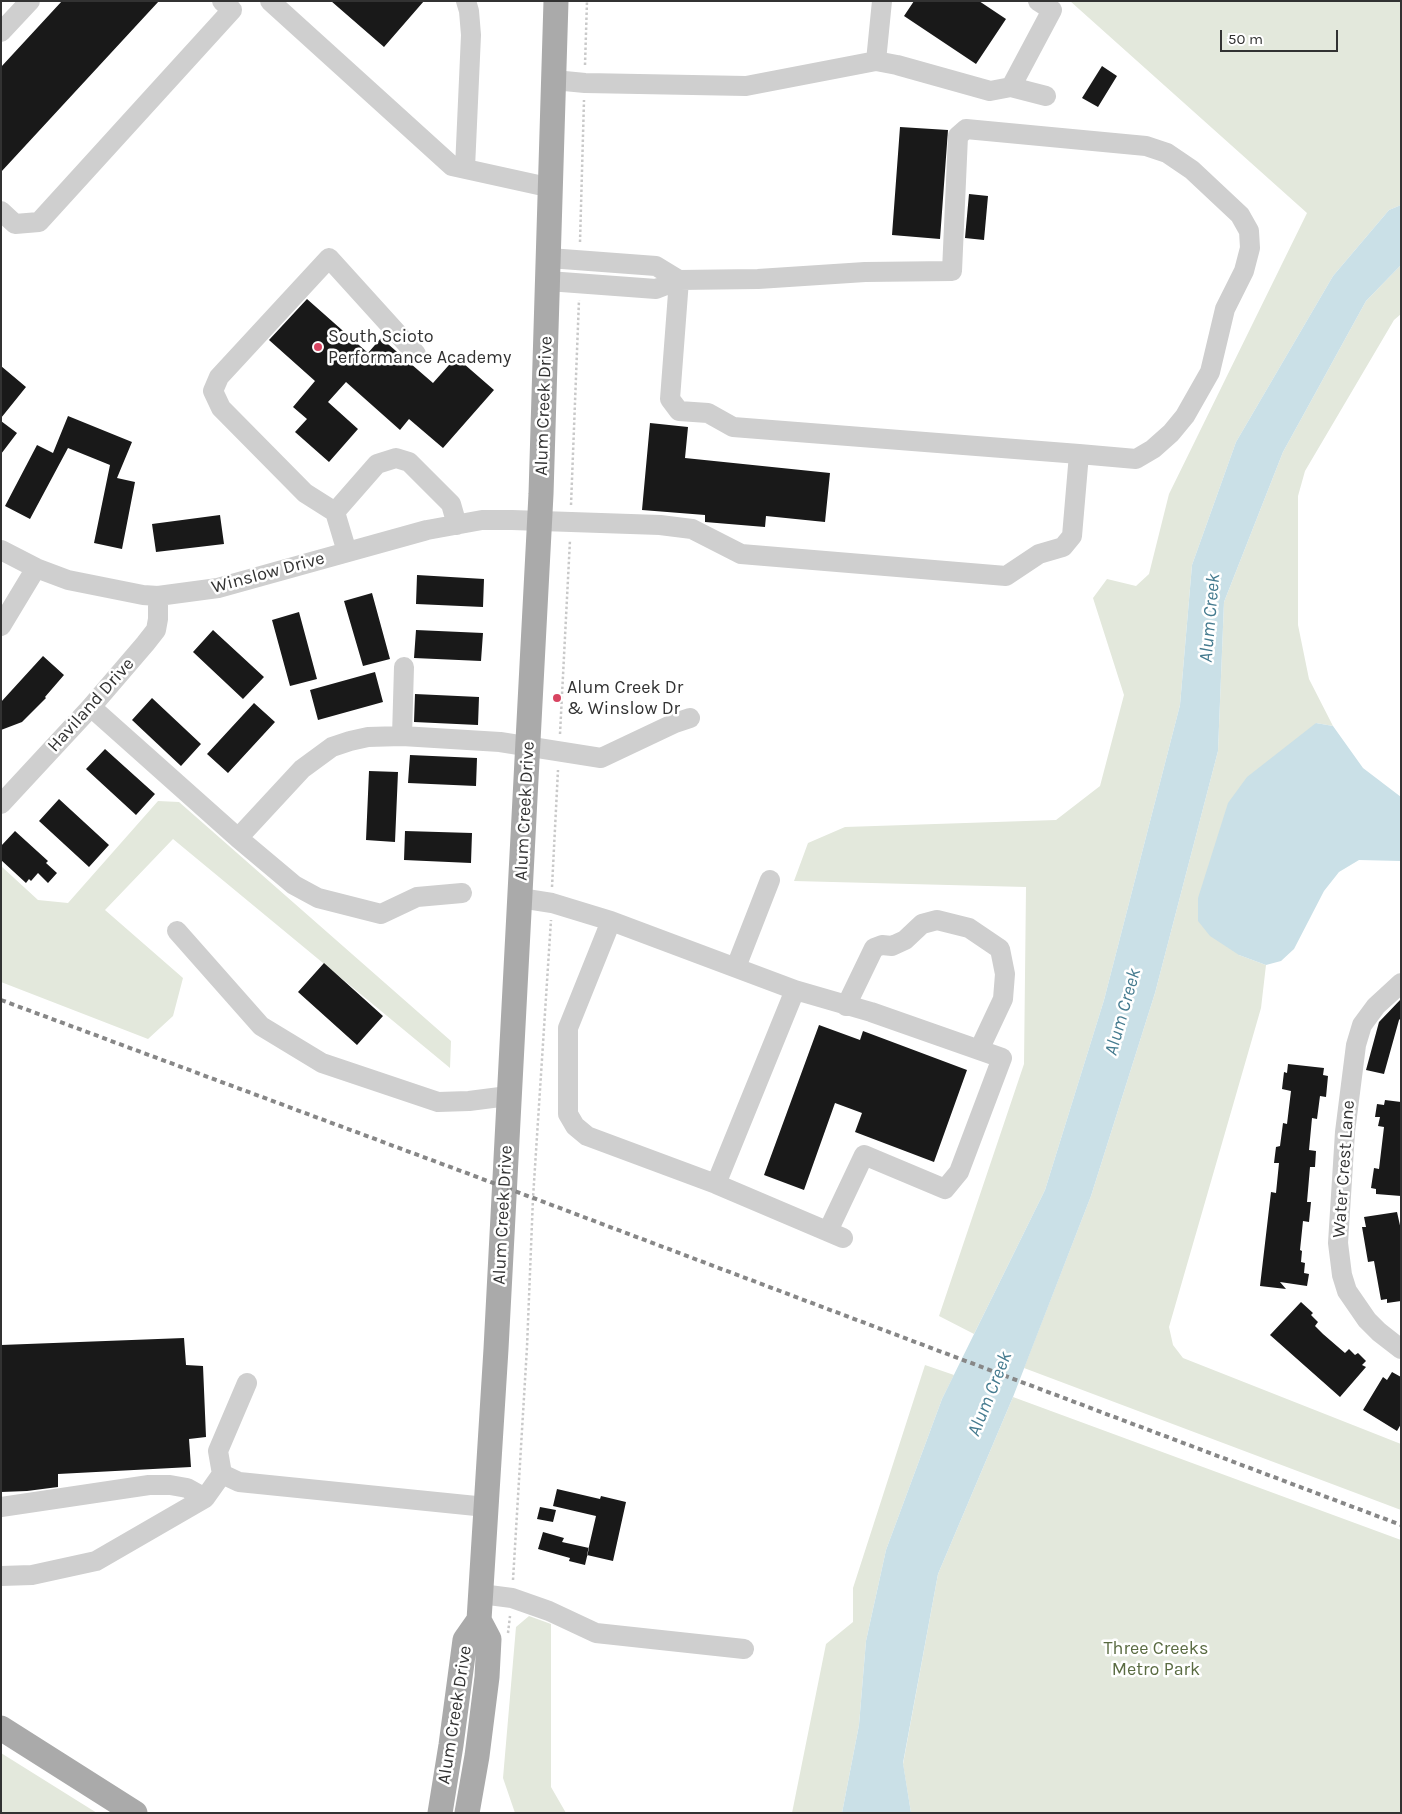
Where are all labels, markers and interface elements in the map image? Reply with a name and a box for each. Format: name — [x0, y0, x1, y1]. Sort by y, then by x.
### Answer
scale bar — [1222, 20, 1340, 52]
text: 50 m — [1228, 30, 1263, 48]
place label: South Scioto Performance Academy — [328, 326, 511, 368]
street label: Alum Creek Drive — [531, 336, 557, 476]
marker: South Scioto Performance Academy — [312, 341, 324, 353]
street label: Winslow Drive — [209, 548, 327, 598]
water label: Alum Creek — [1195, 573, 1225, 663]
street label: Haviland Drive — [43, 654, 139, 756]
place label: Alum Creek Dr & Winslow Dr — [567, 677, 683, 720]
marker: Alum Creek Dr & Winslow Dr — [551, 692, 563, 704]
street label: Alum Creek Drive — [511, 741, 539, 881]
water label: Alum Creek — [1100, 966, 1146, 1058]
street label: Water Crest Lane — [1328, 1099, 1360, 1239]
street label: Alum Creek Drive — [489, 1145, 517, 1285]
water label: Alum Creek — [963, 1348, 1017, 1440]
park label: Three Creeks Metro Park — [1104, 1638, 1208, 1680]
street label: Alum Creek Drive — [433, 1644, 477, 1786]

